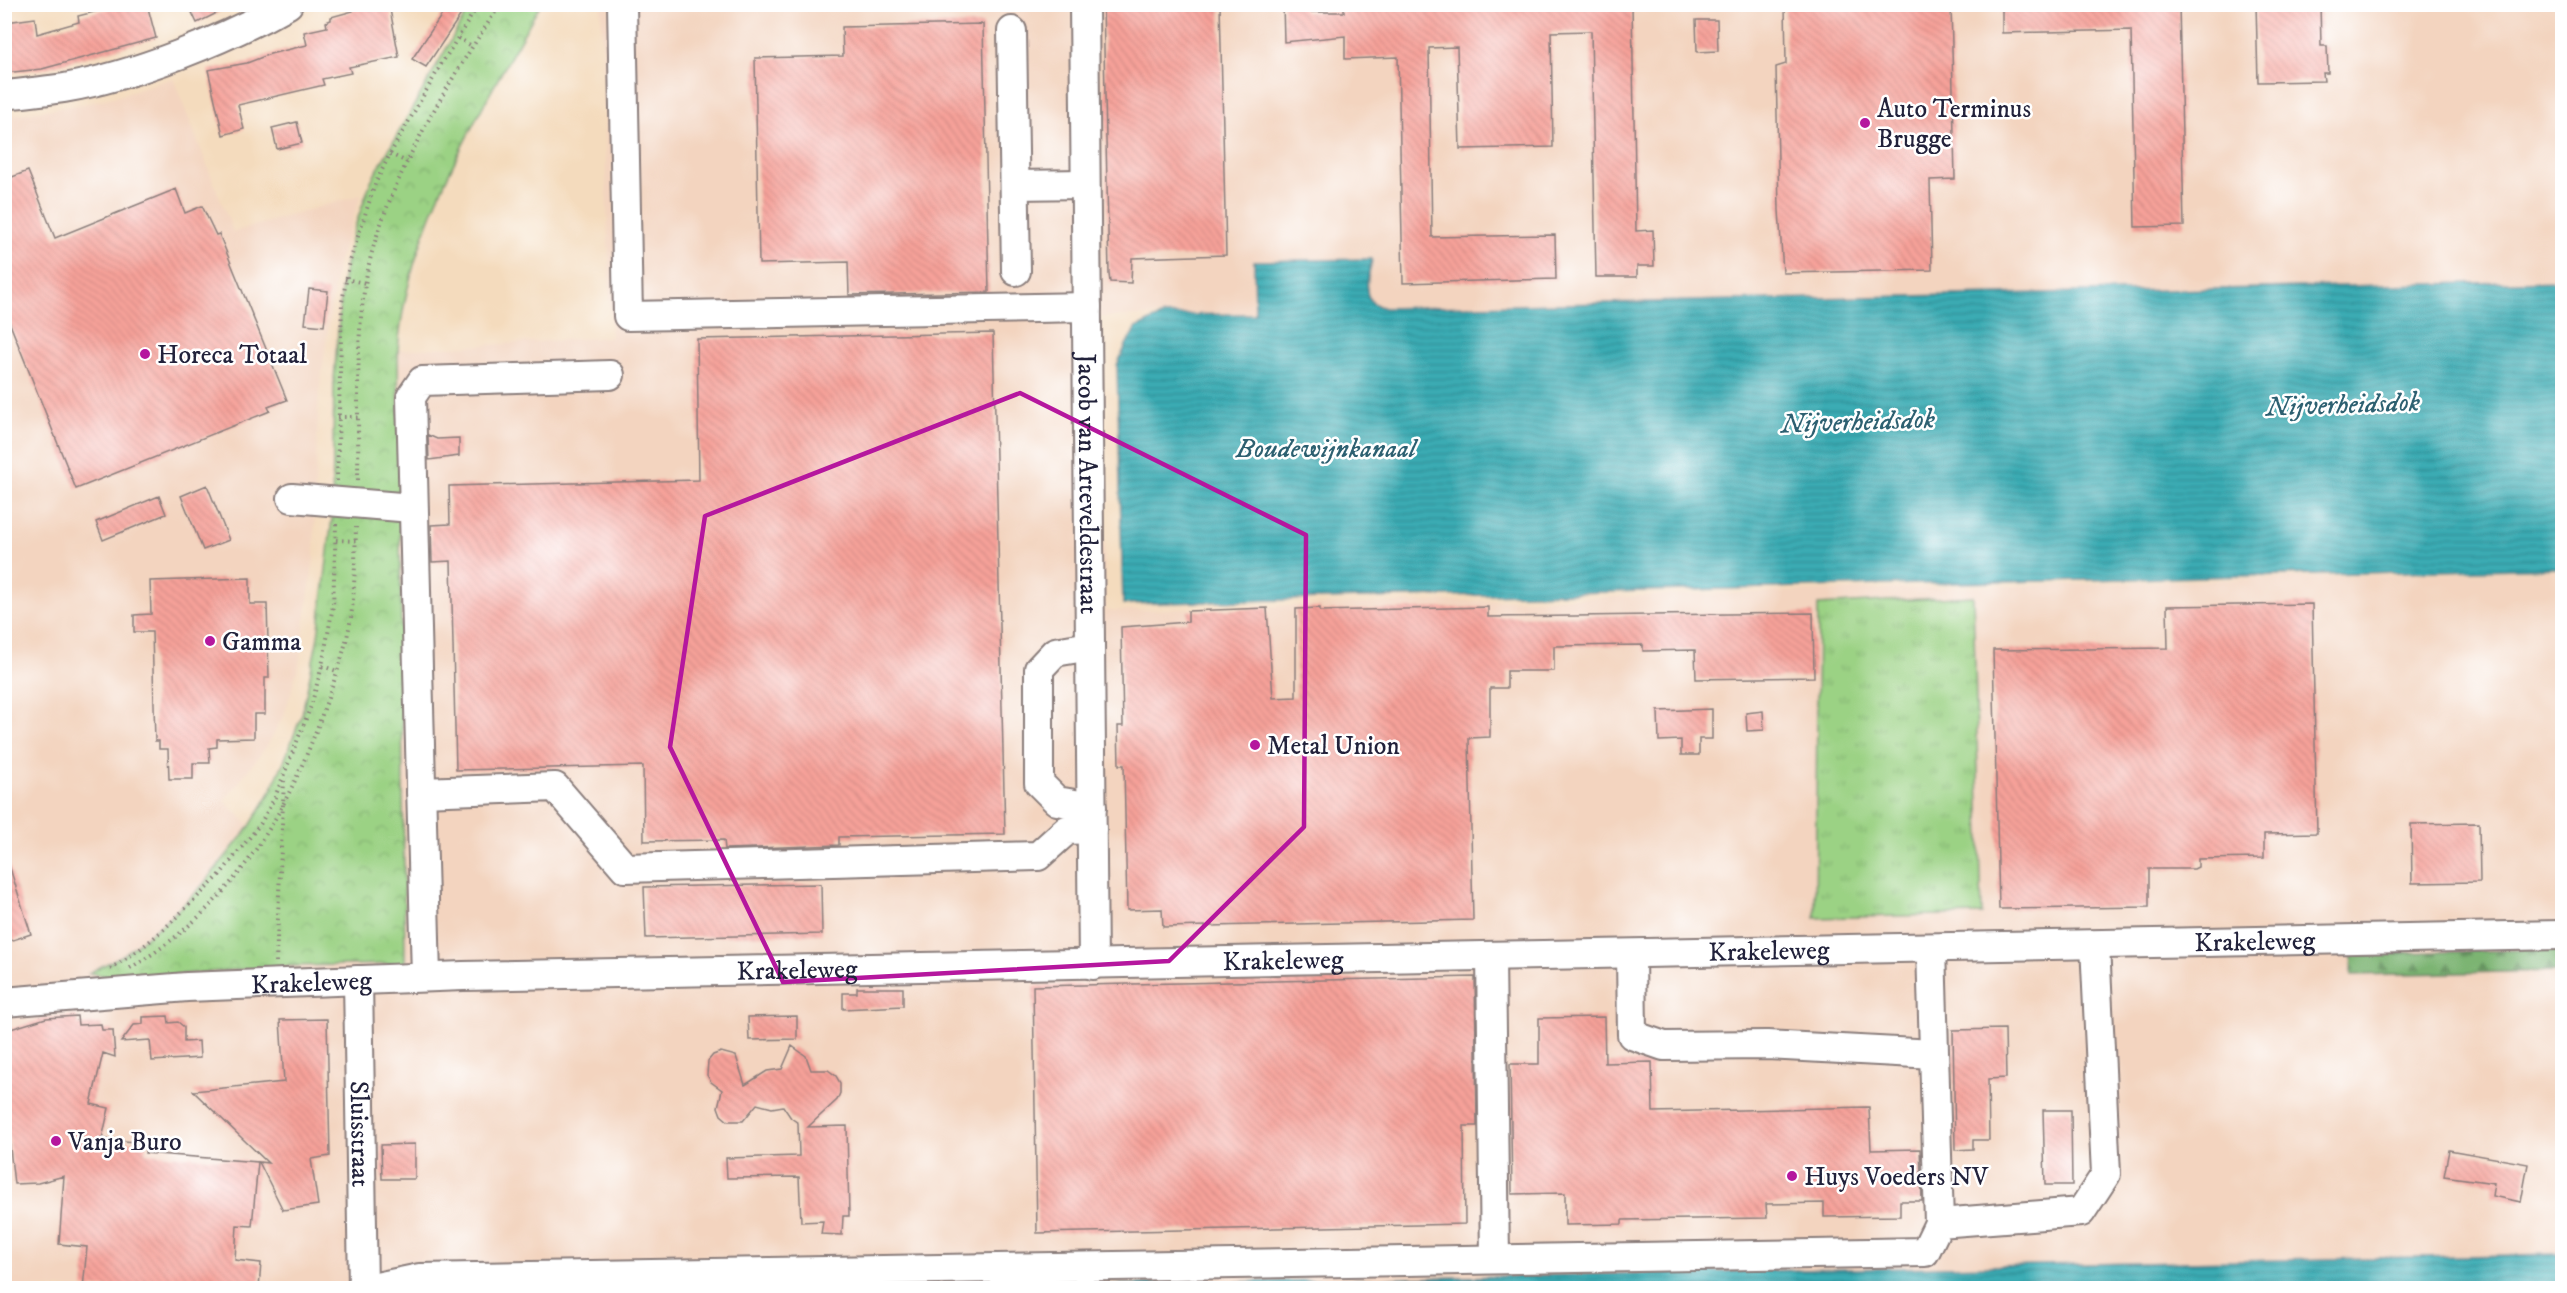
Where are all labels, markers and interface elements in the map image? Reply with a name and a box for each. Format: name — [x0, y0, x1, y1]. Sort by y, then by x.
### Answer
place label: Auto Terminus Brugge — [1877, 93, 2031, 156]
marker: Auto Terminus Brugge — [1858, 116, 1872, 130]
place label: Horeca Totaal — [157, 339, 307, 372]
marker: Horeca Totaal — [138, 347, 152, 361]
street label: Jacob van Arteveldestraat — [1069, 352, 1105, 614]
water label: Nijverheidsdok — [2263, 385, 2421, 425]
water label: Nijverheidsdok — [1778, 402, 1936, 442]
water label: Boudewijnkanaal — [1235, 432, 1419, 466]
place label: Gamma — [222, 626, 301, 659]
marker: Gamma — [203, 634, 217, 648]
place label: Metal Union — [1267, 730, 1400, 763]
marker: Metal Union — [1248, 738, 1262, 752]
street label: Krakeleweg — [2194, 925, 2316, 960]
street label: Krakeleweg — [1708, 934, 1830, 970]
street label: Krakeleweg — [1222, 944, 1344, 979]
street label: Krakeleweg — [736, 953, 858, 989]
street label: Krakeleweg — [250, 965, 373, 1002]
street label: Sluisstraat — [342, 1081, 376, 1187]
place label: Vanja Buro — [67, 1126, 182, 1159]
marker: Vanja Buro — [49, 1134, 63, 1148]
place label: Huys Voeders NV — [1804, 1161, 1989, 1194]
marker: Huys Voeders NV — [1785, 1169, 1799, 1183]

